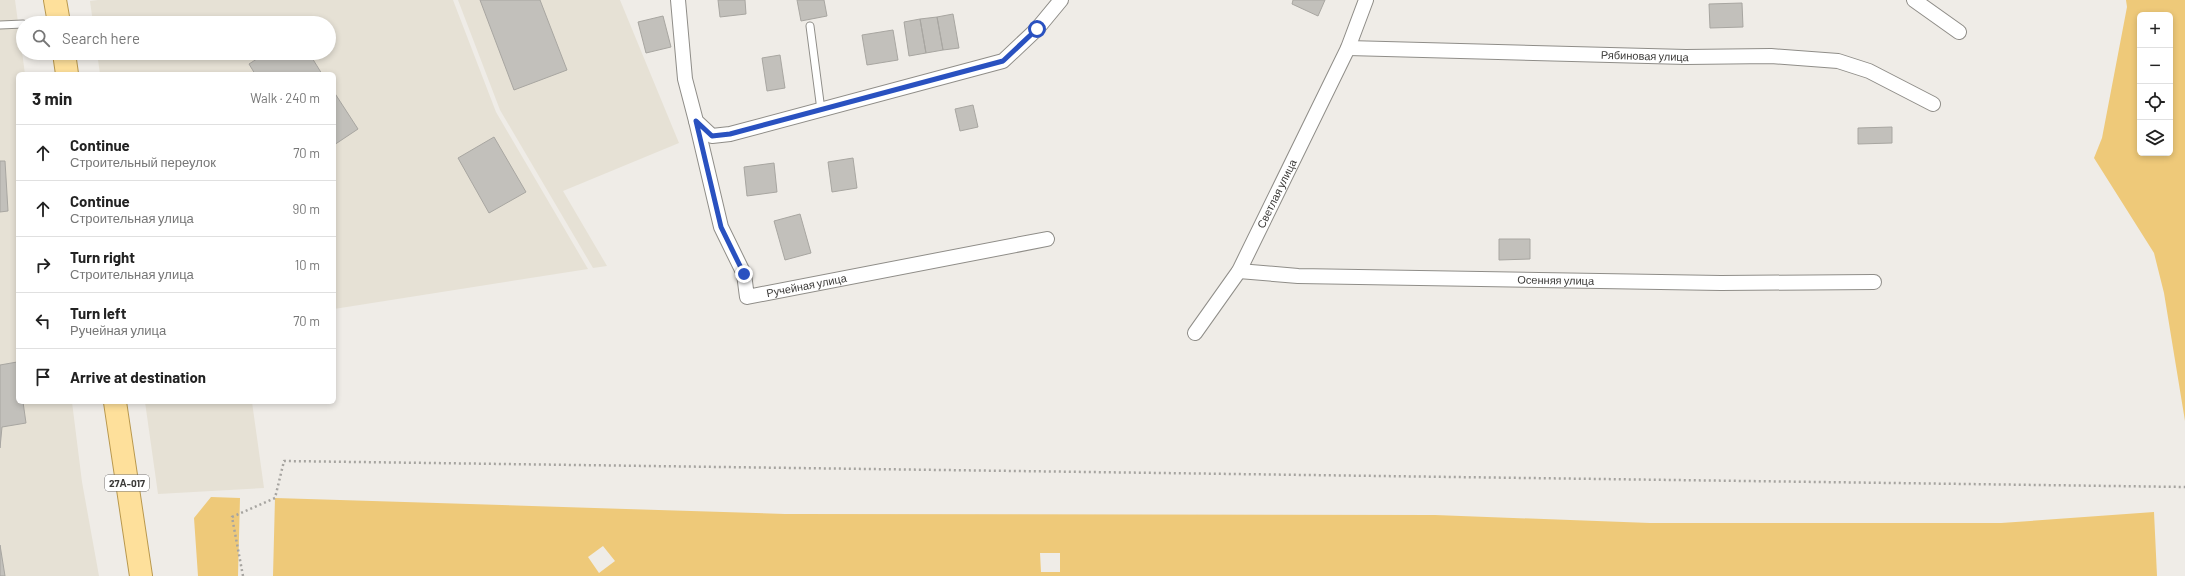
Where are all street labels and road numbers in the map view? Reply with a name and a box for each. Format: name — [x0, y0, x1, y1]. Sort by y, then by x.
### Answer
street label: Рябиновая улица — [1601, 48, 1690, 63]
street label: Светлая улица — [1254, 156, 1299, 230]
street label: Ручейная улица — [765, 271, 848, 299]
street label: Осенняя улица — [1517, 273, 1595, 287]
road number: 27А-017 — [105, 475, 149, 491]

